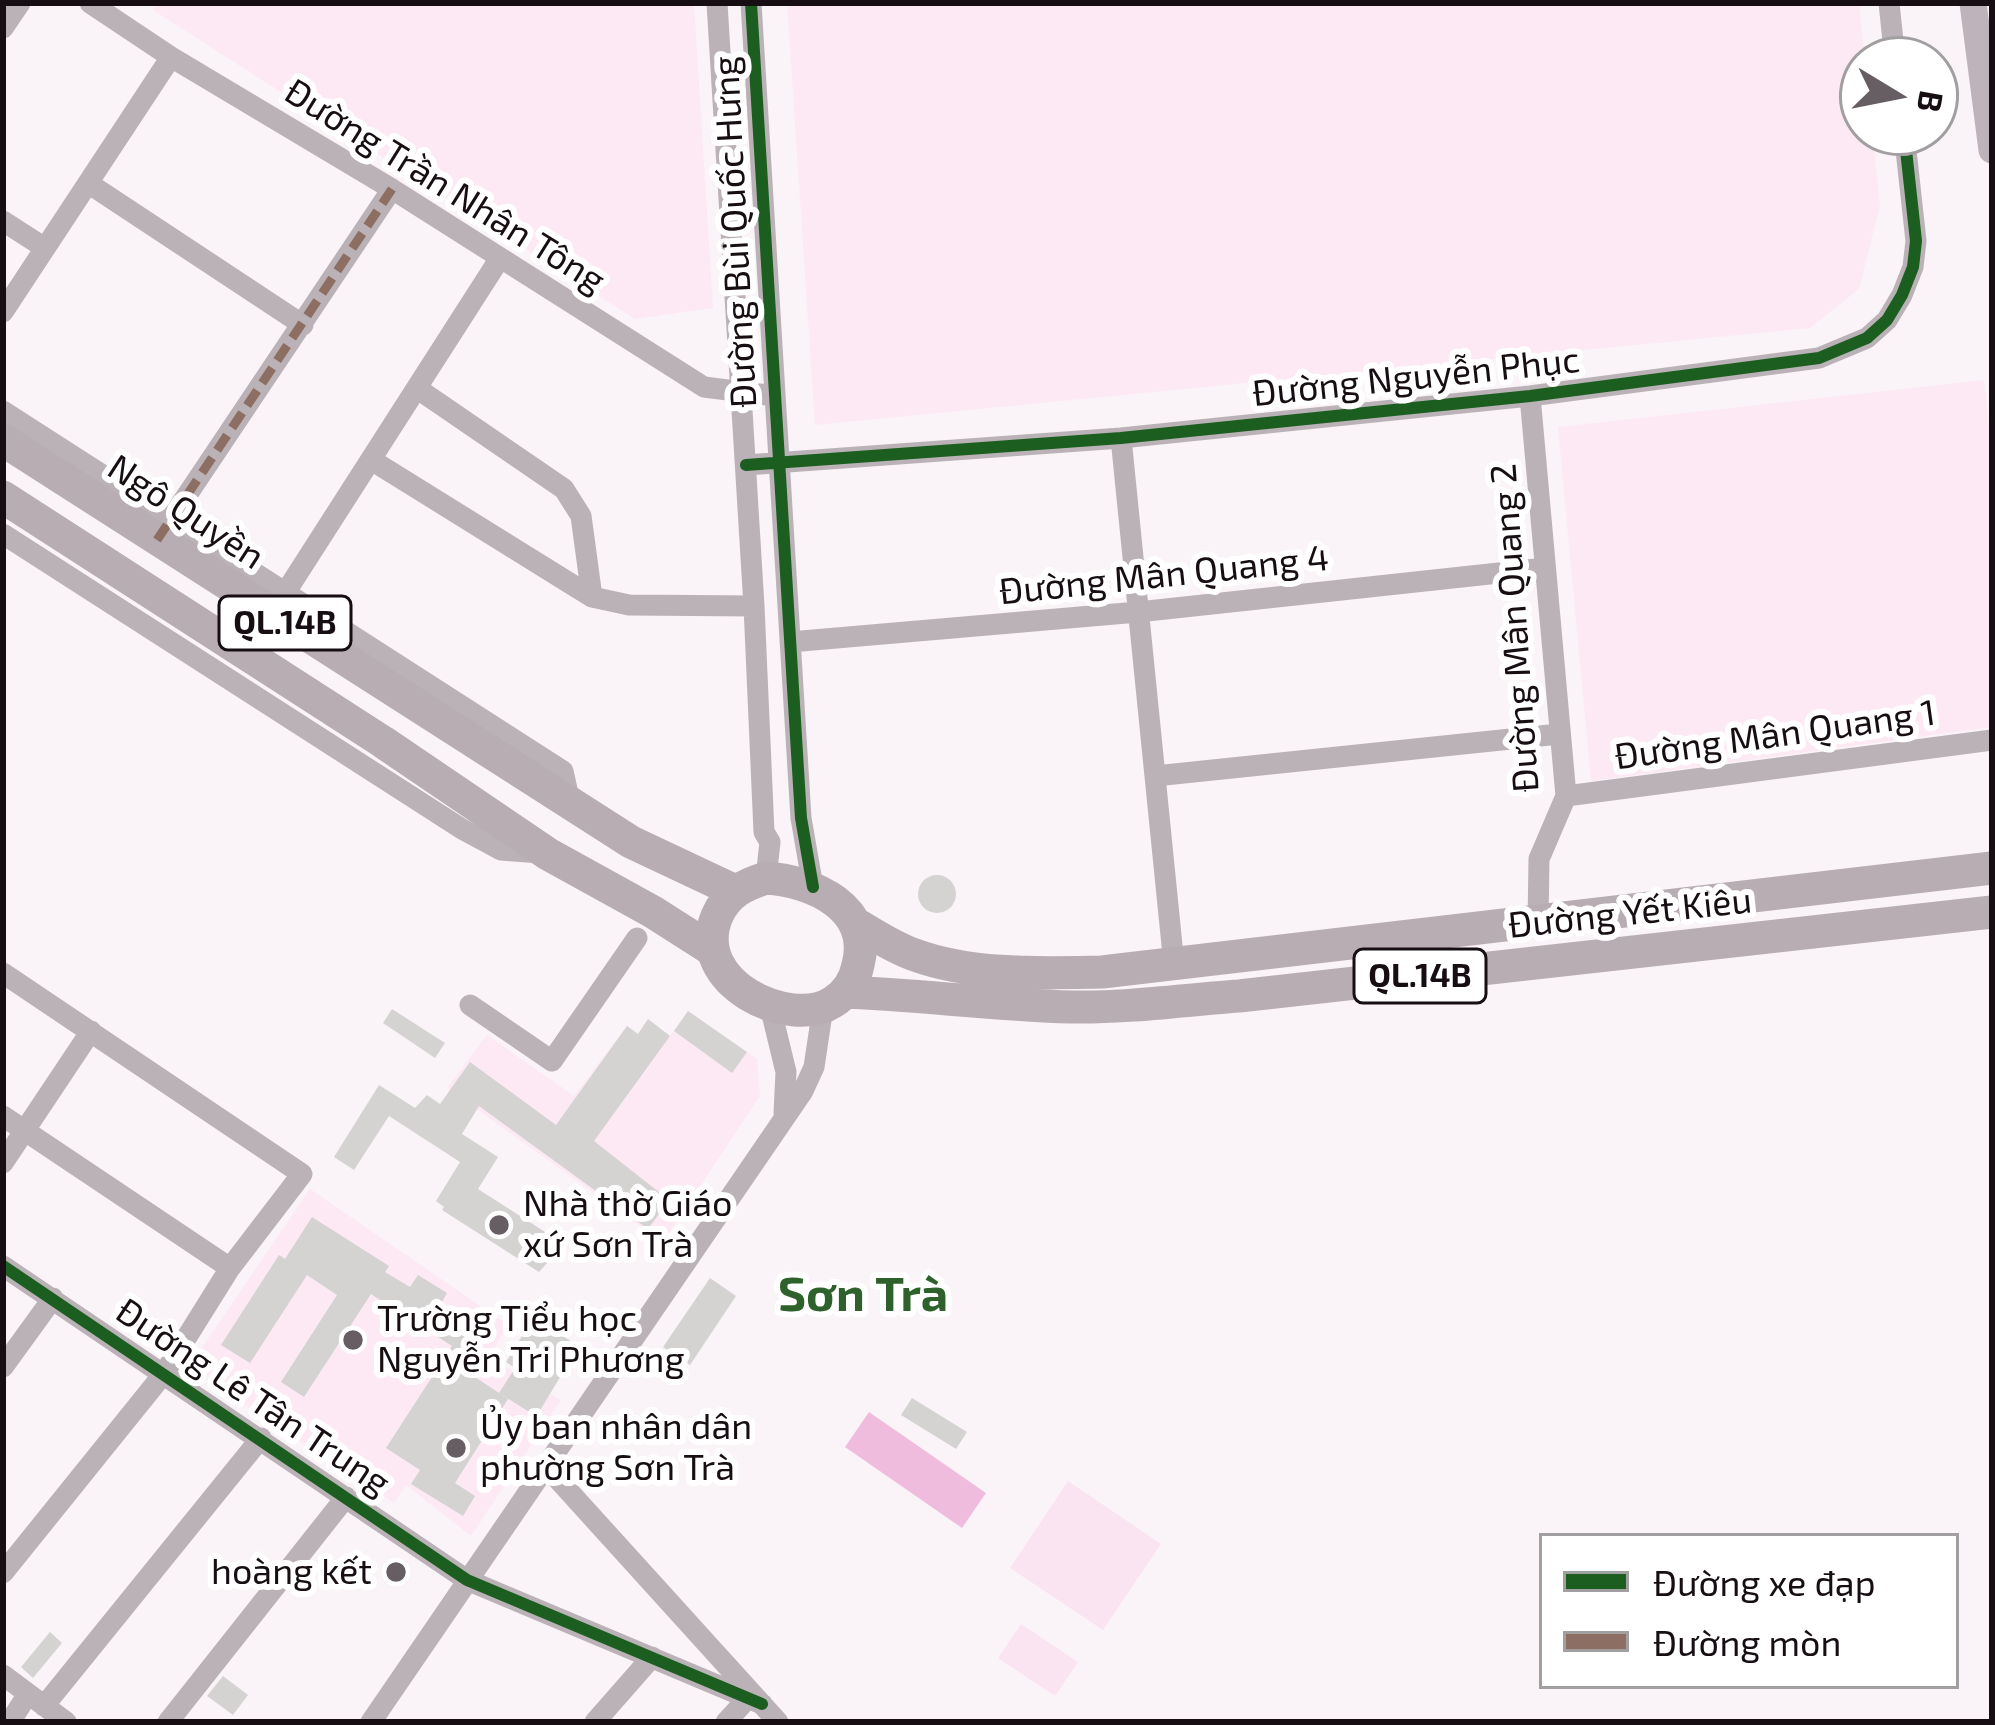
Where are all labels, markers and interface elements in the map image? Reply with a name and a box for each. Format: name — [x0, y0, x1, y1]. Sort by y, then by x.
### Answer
north arrow — [1839, 36, 1959, 156]
street label: Đường Bùi Quốc Hưng — [704, 55, 766, 409]
street label: Đường Trần Nhân Tông — [277, 70, 613, 302]
text: B — [1910, 88, 1953, 116]
street label: Đường Nguyễn Phục — [1250, 338, 1582, 416]
street label: Ngô Quyền — [100, 446, 272, 578]
street label: Đường Mân Quang 2 — [1482, 462, 1548, 794]
street label: Đường Mân Quang 4 — [997, 536, 1331, 614]
road number: QL.14B — [219, 596, 351, 650]
street label: Đường Mân Quang 1 — [1612, 691, 1938, 779]
street label: Đường Yết Kiêu — [1506, 879, 1754, 947]
road number: QL.14B — [1354, 949, 1486, 1003]
place label: Nhà thờ Giáo xứ Sơn Trà — [523, 1182, 732, 1267]
marker: Nhà thờ Giáo xứ Sơn Trà — [486, 1212, 512, 1238]
district label: Sơn Trà — [778, 1266, 948, 1324]
street label: Đường Lê Tân Trung — [108, 1289, 398, 1505]
place label: Trường Tiểu học Nguyễn Tri Phương — [377, 1297, 685, 1382]
marker: Trường Tiểu học Nguyễn Tri Phương — [340, 1327, 366, 1353]
place label: Ủy ban nhân dân phường Sơn Trà — [480, 1405, 752, 1490]
marker: Ủy ban nhân dân phường Sơn Trà — [443, 1435, 469, 1461]
legend — [1539, 1533, 1959, 1689]
place label: hoàng kết — [211, 1550, 372, 1594]
marker: hoàng kết — [383, 1559, 409, 1585]
text: Đường xe đạp — [1653, 1560, 1876, 1603]
text: Đường mòn — [1653, 1620, 1841, 1663]

